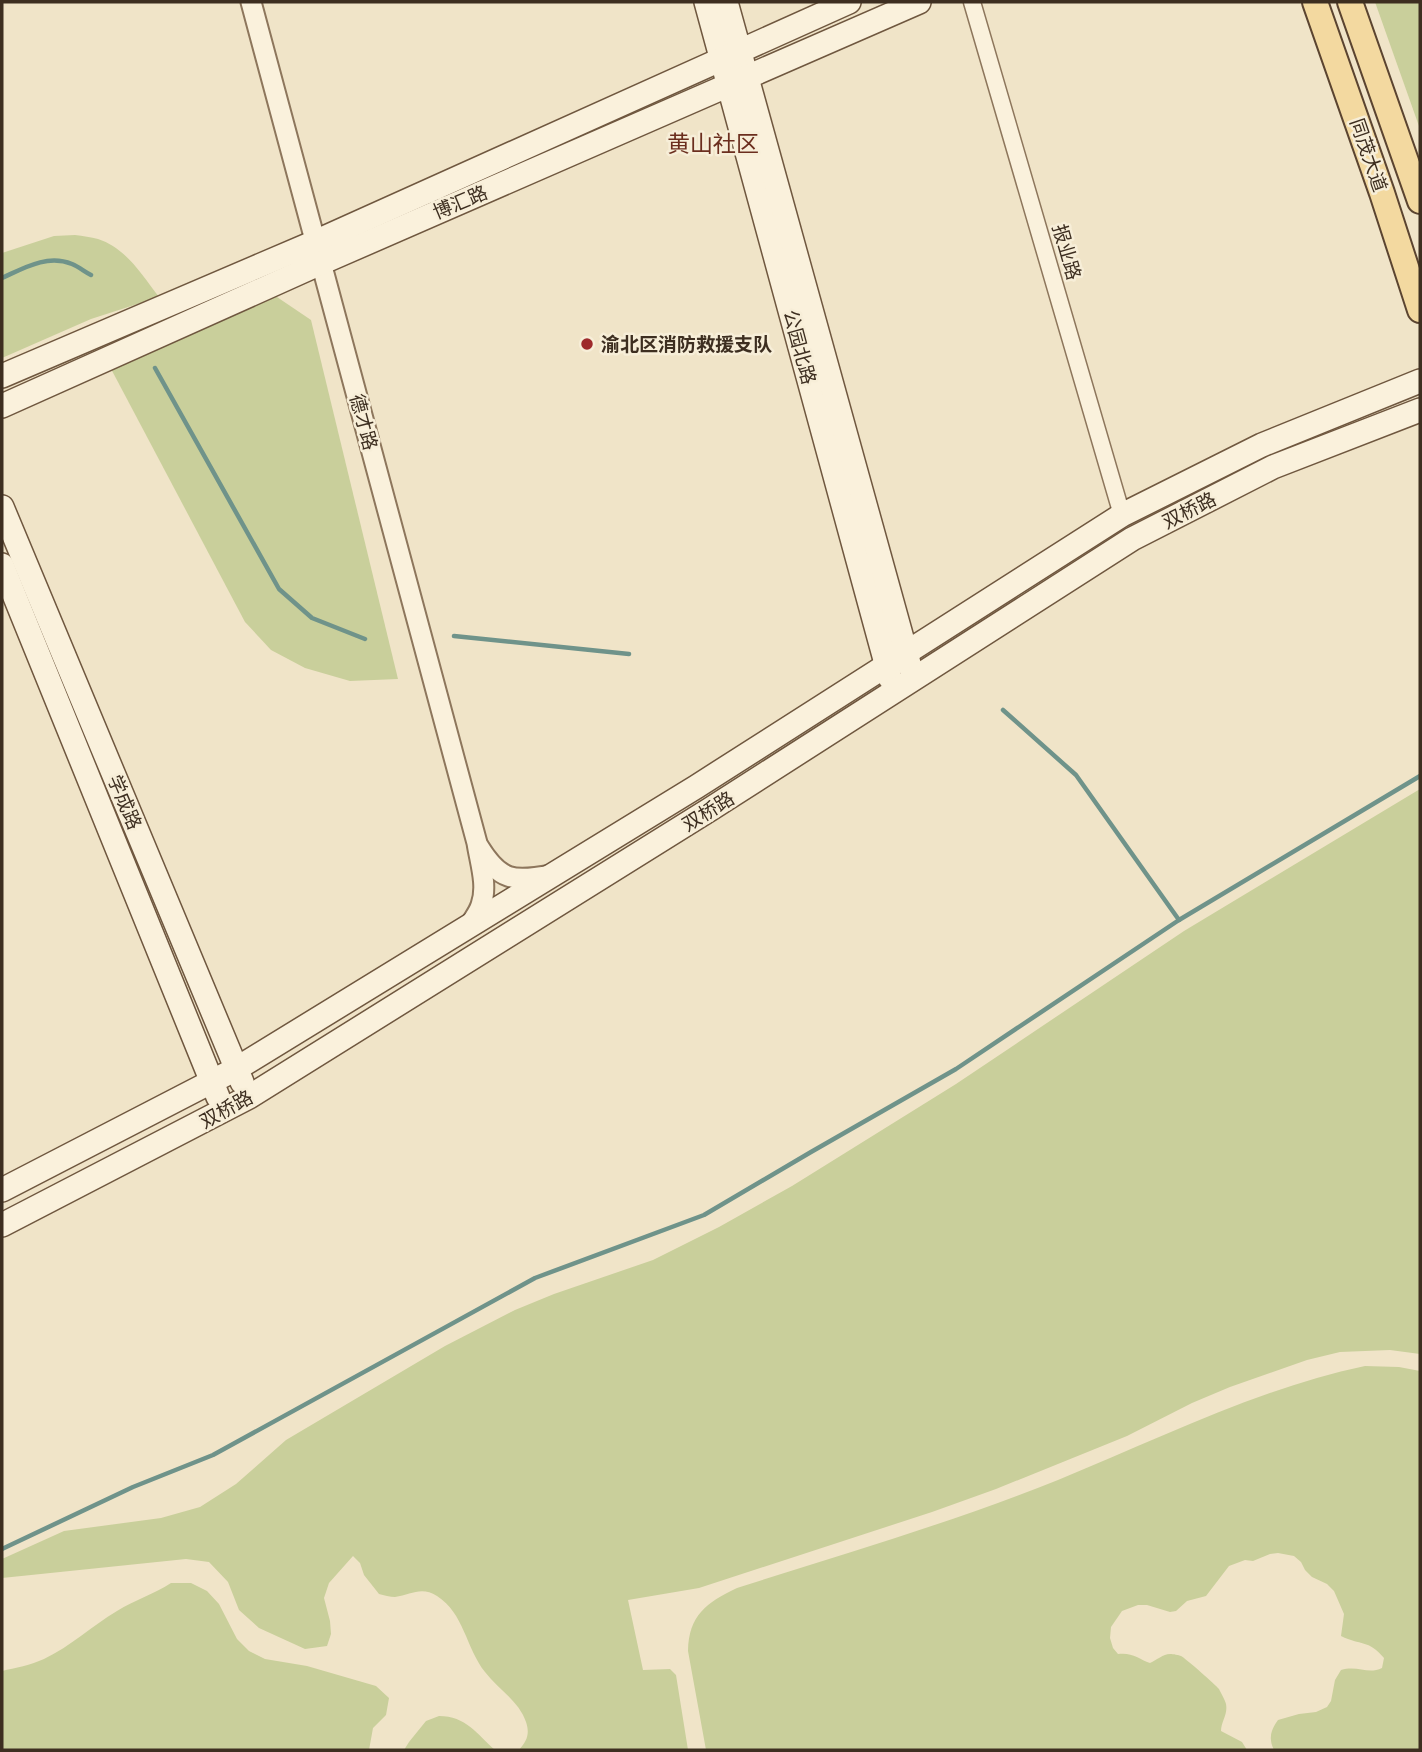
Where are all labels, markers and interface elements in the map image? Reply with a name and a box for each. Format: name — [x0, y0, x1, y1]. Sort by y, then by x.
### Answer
street label: 同茂大道 — [1344, 115, 1394, 195]
district label: 黄山社区 — [667, 127, 759, 159]
street label: 博汇路 — [429, 179, 491, 225]
street label: 报业路 — [1047, 221, 1087, 283]
street label: 公园北路 — [778, 307, 822, 387]
place label: 渝北区消防救援支队 — [601, 331, 772, 357]
marker: 渝北区消防救援支队 — [579, 336, 595, 352]
street label: 德才路 — [344, 391, 384, 453]
street label: 双桥路 — [1158, 485, 1220, 535]
street label: 学成路 — [102, 771, 148, 833]
street label: 双桥路 — [677, 785, 739, 837]
street label: 双桥路 — [195, 1084, 257, 1134]

